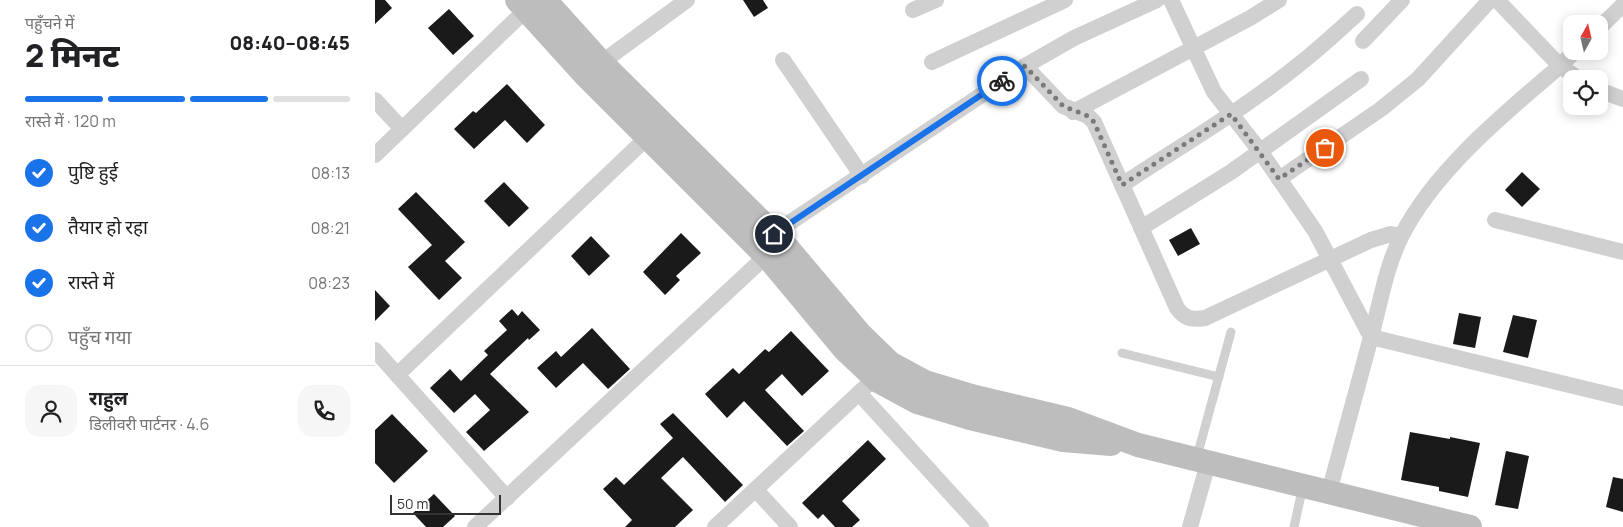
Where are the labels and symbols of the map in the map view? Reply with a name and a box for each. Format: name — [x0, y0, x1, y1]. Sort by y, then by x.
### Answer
north arrow — [1563, 15, 1607, 60]
courier — [977, 56, 1027, 106]
pin — [1304, 127, 1346, 169]
pin — [753, 213, 795, 255]
scale bar — [390, 492, 501, 515]

